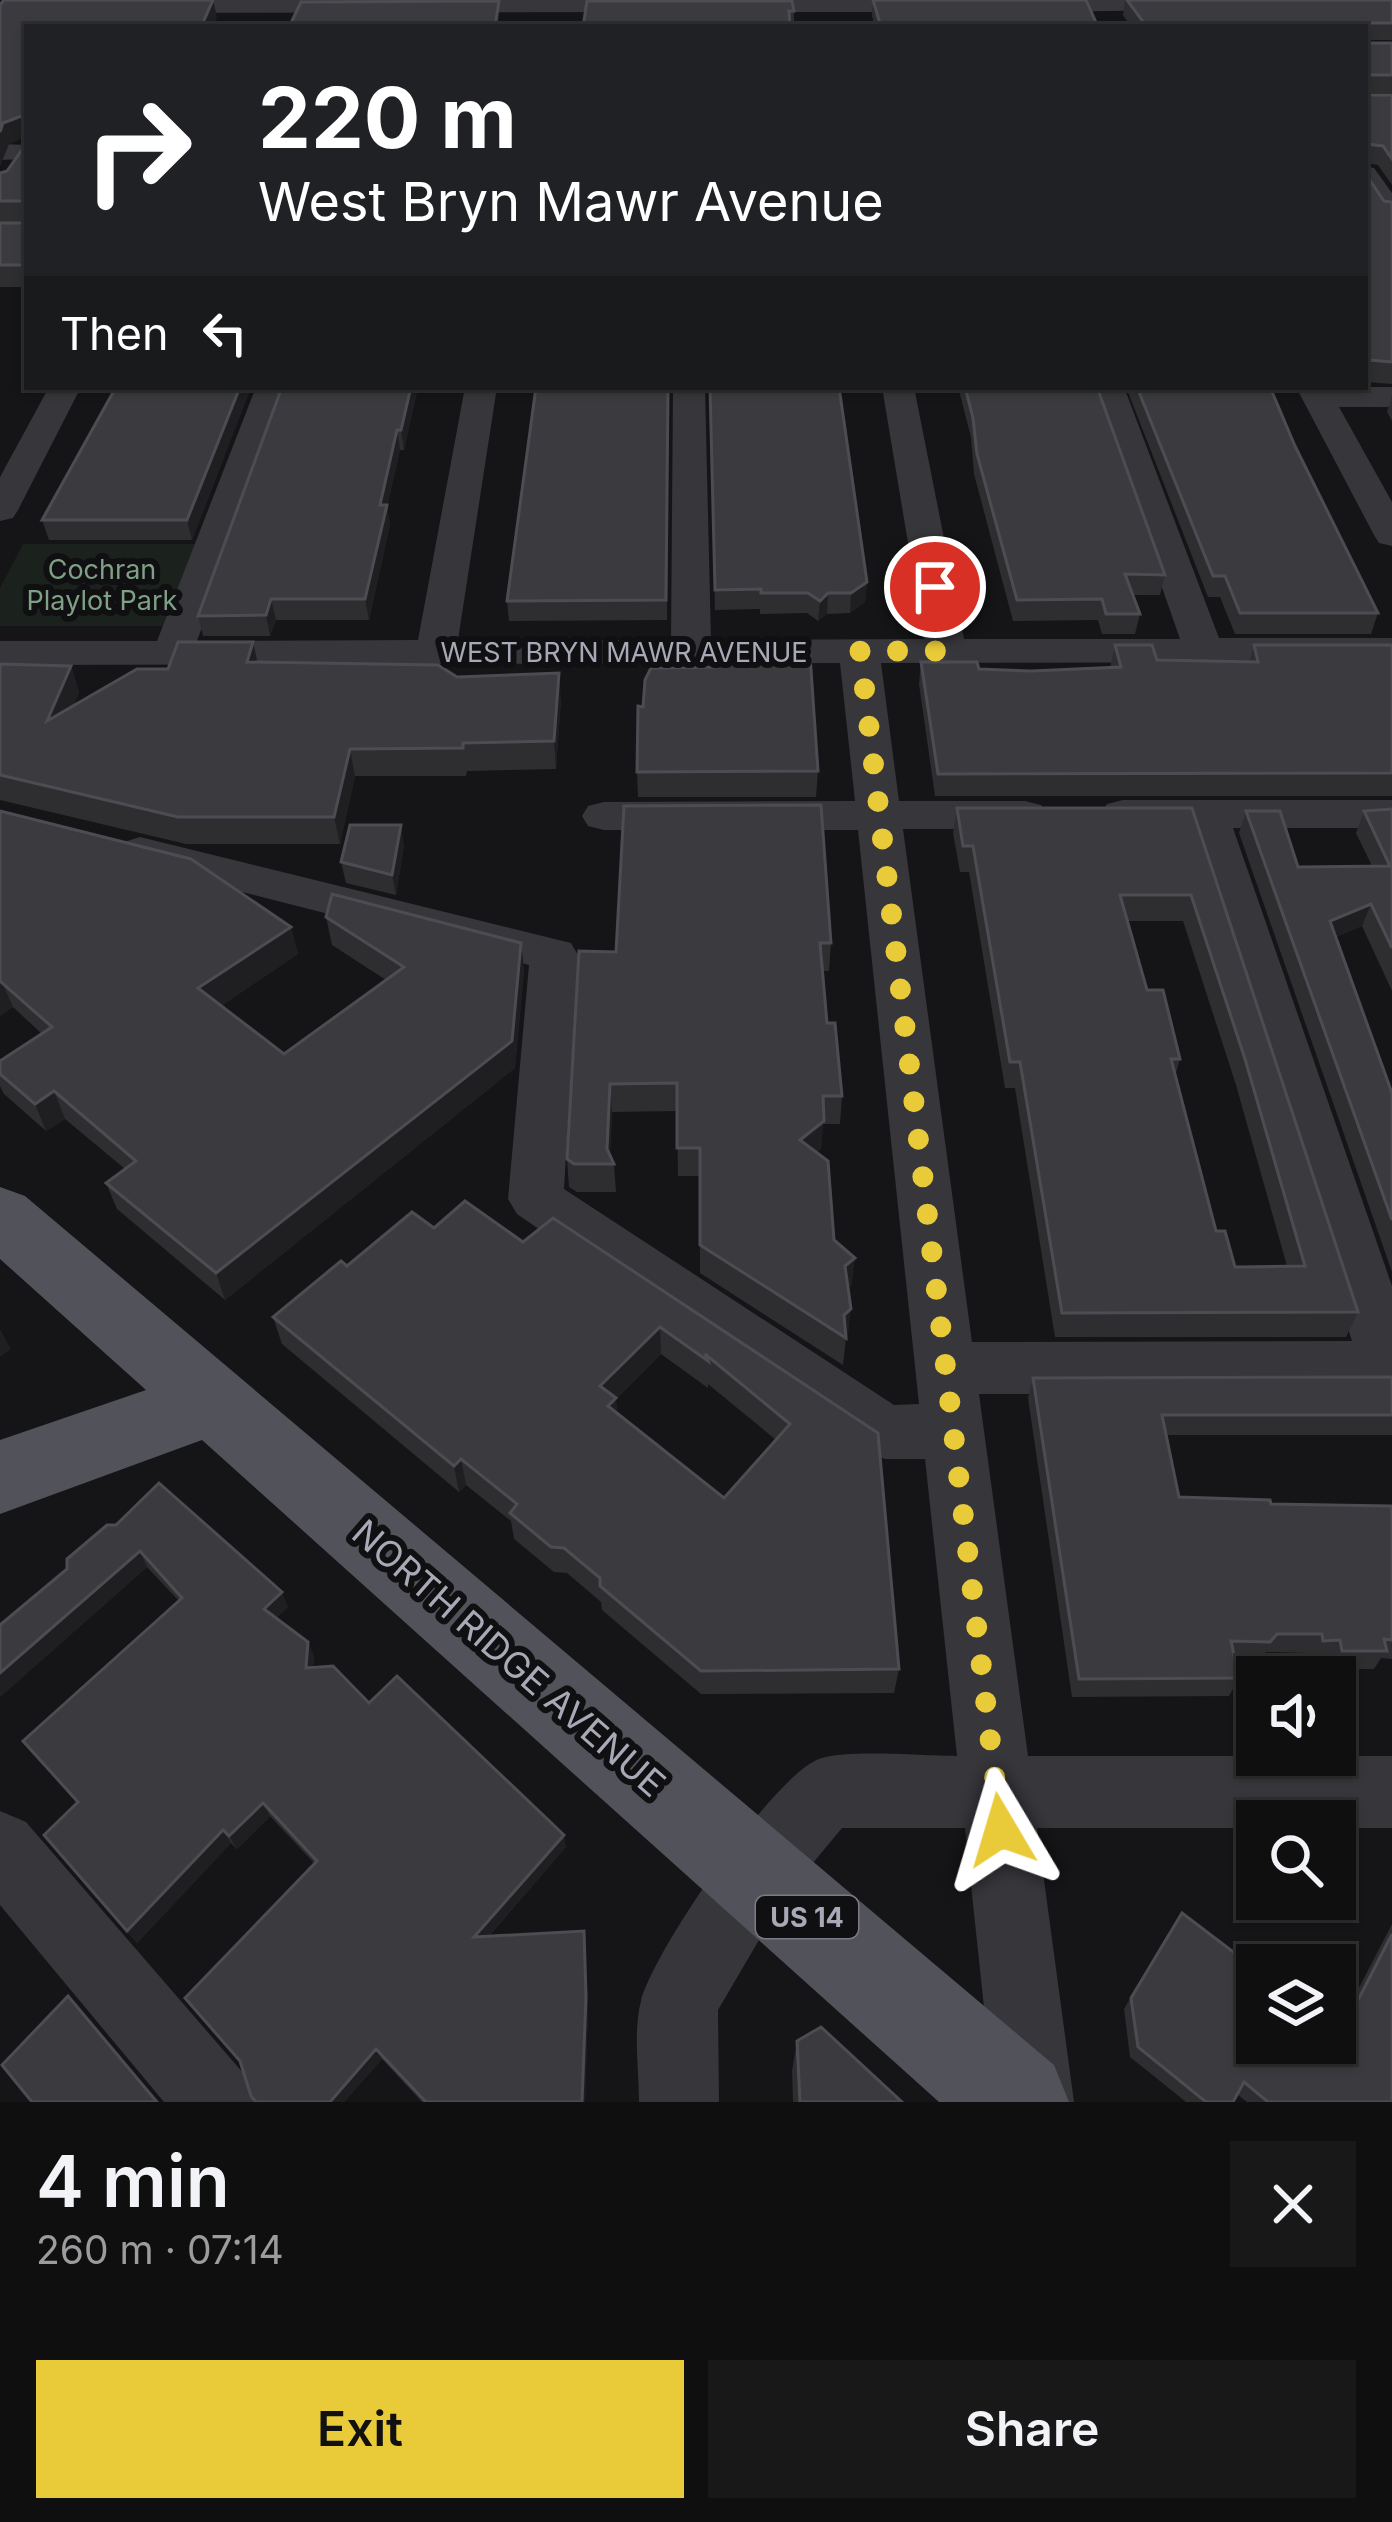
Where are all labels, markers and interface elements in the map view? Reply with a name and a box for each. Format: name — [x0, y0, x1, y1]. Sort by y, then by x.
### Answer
text: 220 m — [258, 67, 517, 168]
icon: right — [60, 72, 216, 228]
text: West Bryn Mawr Avenue — [258, 169, 884, 234]
icon: left — [192, 300, 258, 366]
text: Then — [60, 306, 168, 361]
pin — [884, 536, 986, 638]
park label: Cochran Playlot Park — [27, 553, 178, 617]
icon: arrive — [902, 554, 968, 620]
street label: WEST BRYN MAWR AVENUE — [440, 636, 808, 669]
street label: NORTH RIDGE AVENUE — [344, 1510, 674, 1806]
map controls — [1236, 1656, 1356, 2064]
button: sound — [1236, 1656, 1356, 1776]
position arrow — [938, 1767, 1064, 1893]
button: search — [1236, 1800, 1356, 1920]
road number: US 14 — [756, 1896, 858, 1938]
button: layers — [1236, 1944, 1356, 2064]
text: 4 min — [36, 2137, 230, 2224]
button: close — [1230, 2141, 1356, 2267]
text: 260 m · 07:14 — [36, 2226, 284, 2273]
button: Exit — [36, 2360, 684, 2498]
button: Share — [708, 2360, 1356, 2498]

